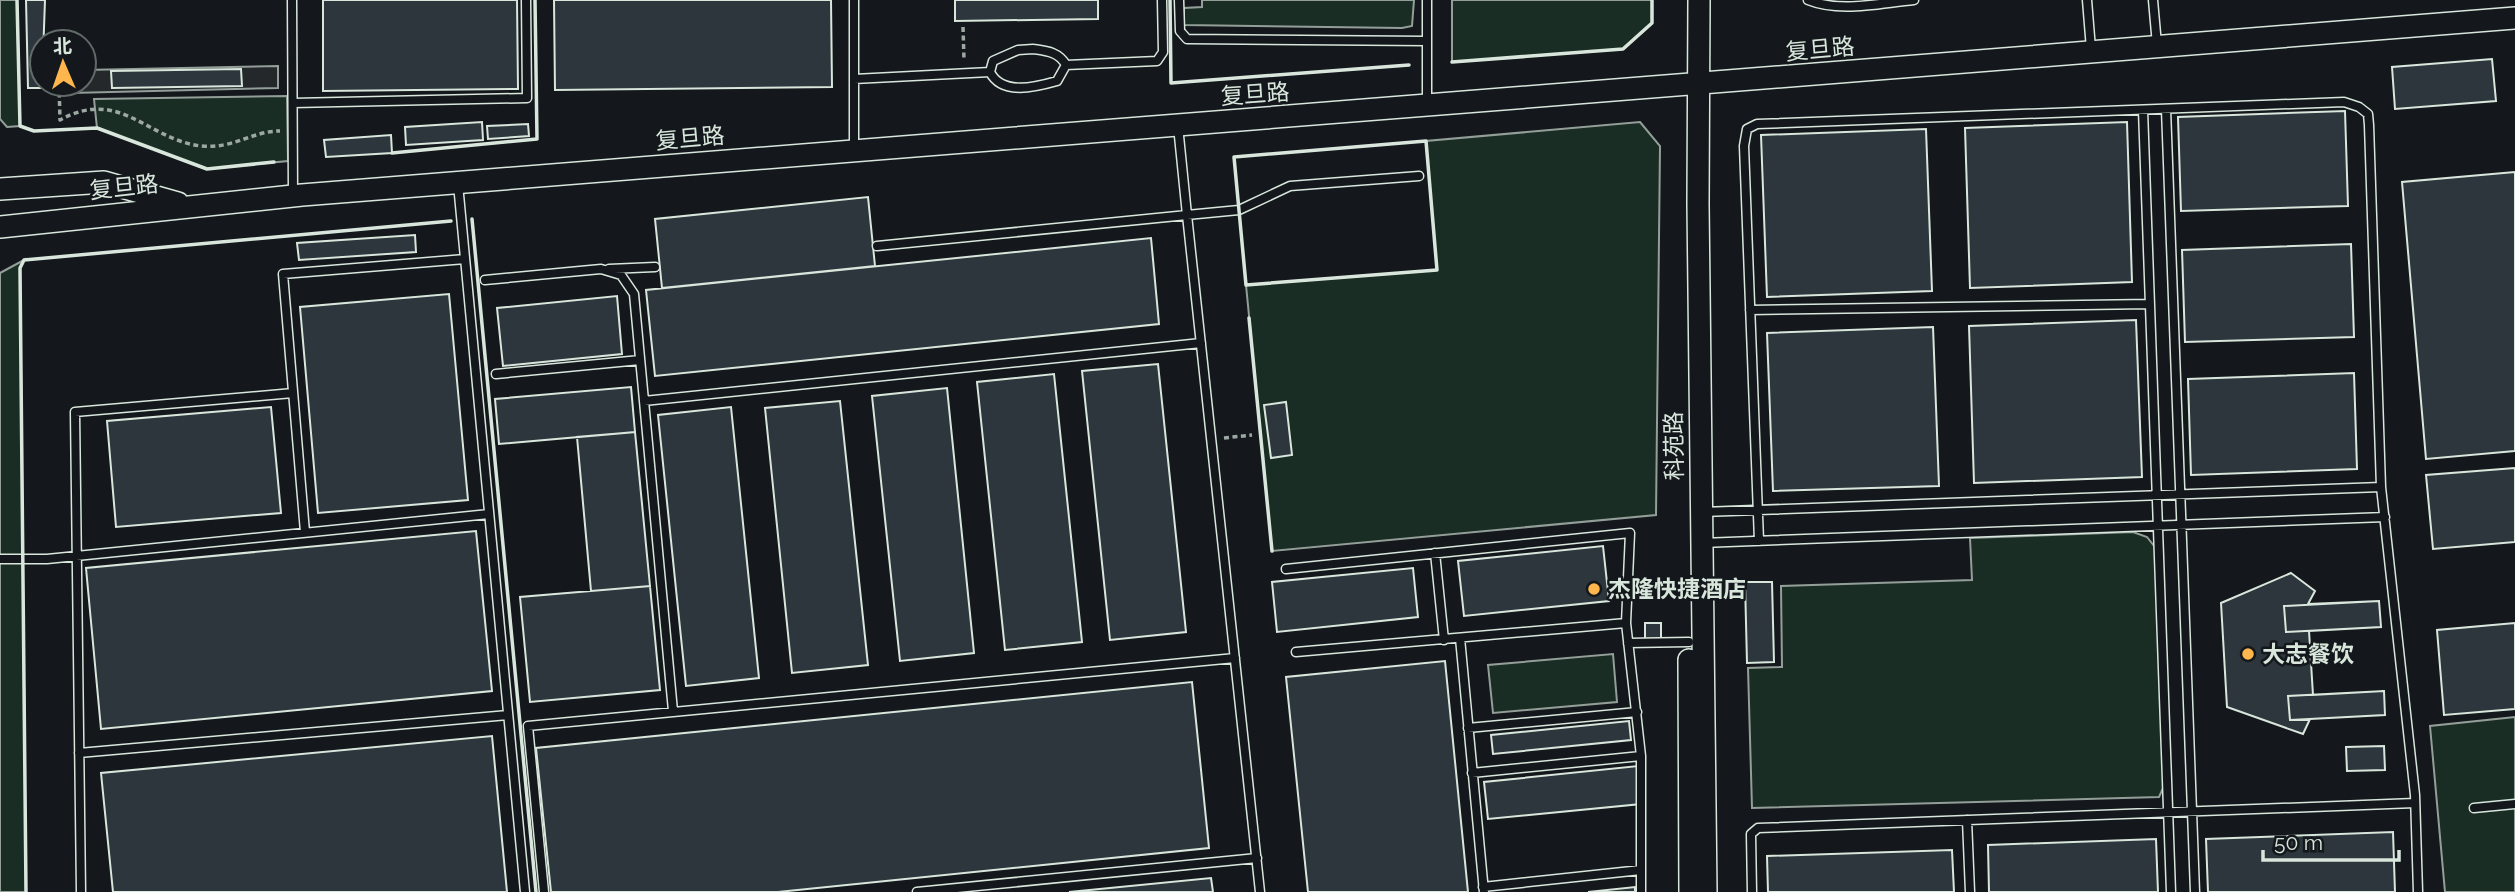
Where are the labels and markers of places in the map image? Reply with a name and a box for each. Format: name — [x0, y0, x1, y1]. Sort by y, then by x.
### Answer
place label: 杰隆快捷酒店 — [1608, 575, 1746, 602]
marker: 杰隆快捷酒店 — [1586, 581, 1602, 597]
place label: 大志餐饮 — [2262, 640, 2354, 667]
marker: 大志餐饮 — [2240, 646, 2256, 662]

